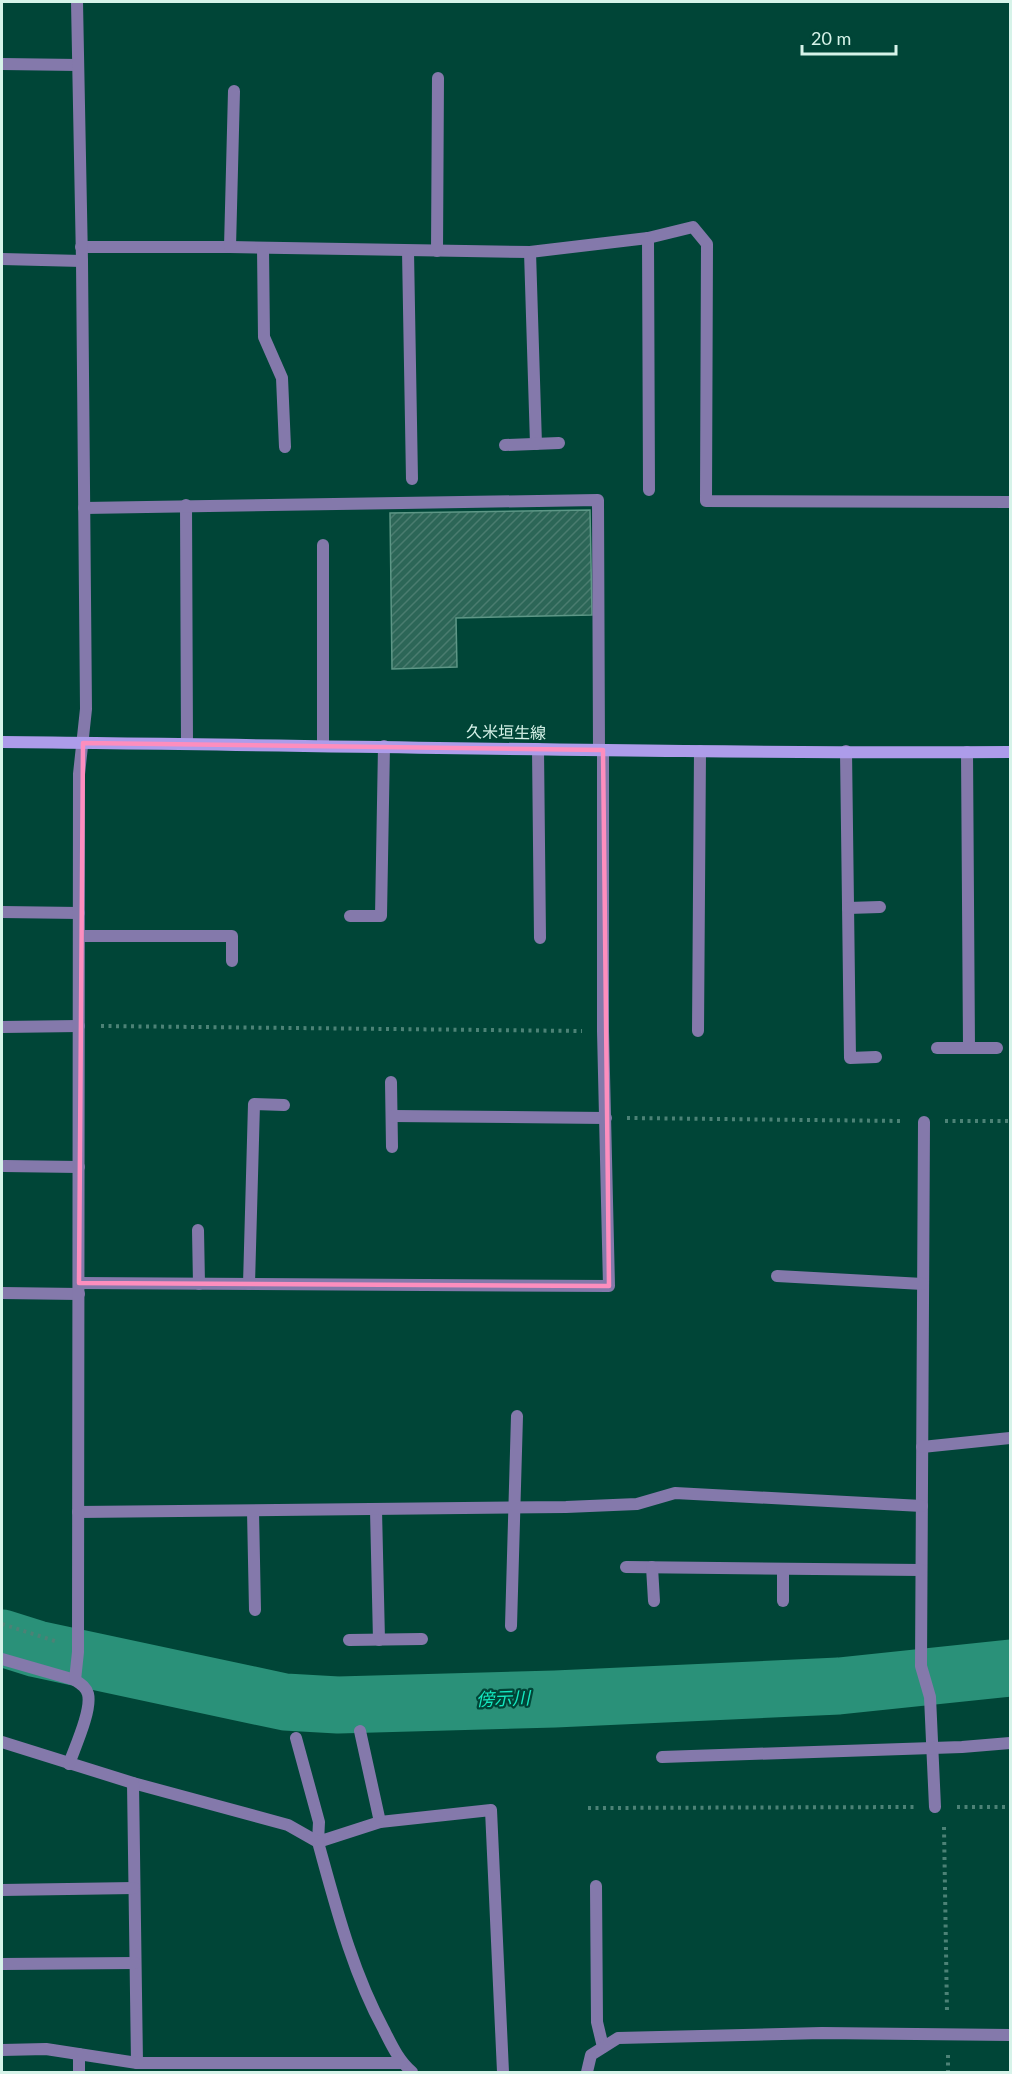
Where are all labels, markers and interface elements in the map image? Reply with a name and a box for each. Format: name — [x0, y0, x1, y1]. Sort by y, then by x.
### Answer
scale bar — [802, 18, 896, 56]
text: 20 m — [811, 27, 851, 49]
street label: 久米垣生線 — [466, 721, 546, 742]
water label: 傍示川 — [476, 1686, 532, 1710]

